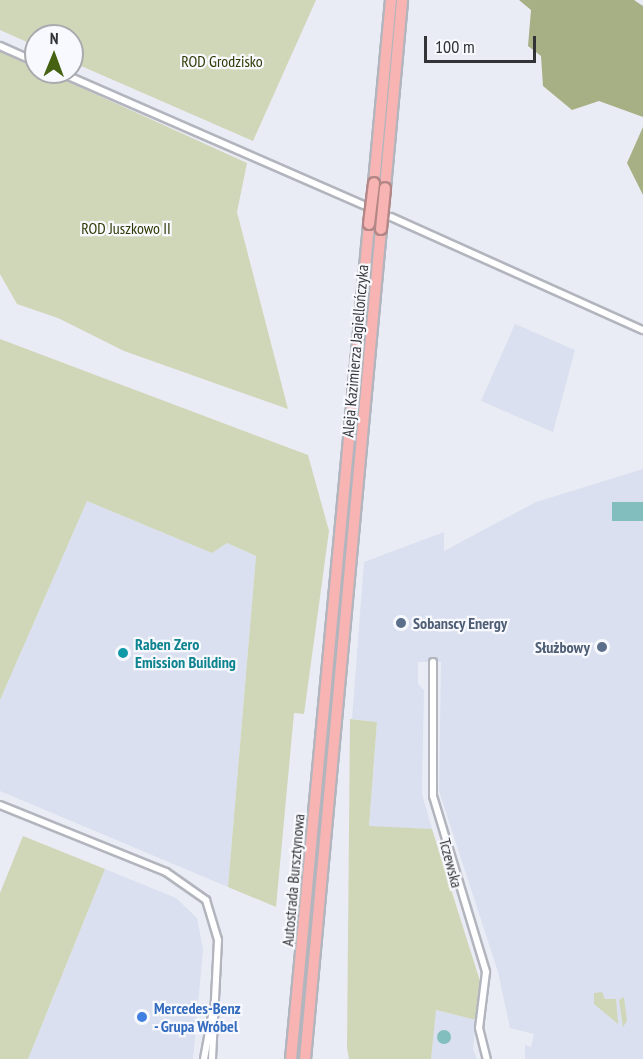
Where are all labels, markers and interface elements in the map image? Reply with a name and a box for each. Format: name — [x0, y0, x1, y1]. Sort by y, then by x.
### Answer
north arrow — [24, 24, 84, 84]
scale bar — [427, 24, 540, 62]
text: N — [50, 28, 59, 48]
text: 100 m — [435, 35, 475, 58]
park label: ROD Grodzisko — [181, 51, 263, 71]
park label: ROD Juszkowo II — [81, 218, 171, 238]
street label: Aleja Kazimierza Jagiellończyka — [338, 264, 372, 438]
place label: Sobanscy Energy — [413, 613, 508, 633]
marker: Sobanscy Energy — [394, 616, 408, 630]
place label: Raben Zero Emission Building — [135, 634, 236, 672]
place label: Służbowy — [535, 637, 590, 657]
marker: Służbowy — [595, 640, 609, 654]
marker: Raben Zero Emission Building — [116, 646, 130, 660]
street label: Autostrada Bursztynowa — [278, 813, 308, 947]
street label: Tczewska — [435, 836, 467, 890]
place label: Mercedes-Benz - Grupa Wróbel — [154, 998, 241, 1036]
marker: Mercedes-Benz - Grupa Wróbel — [135, 1010, 149, 1024]

